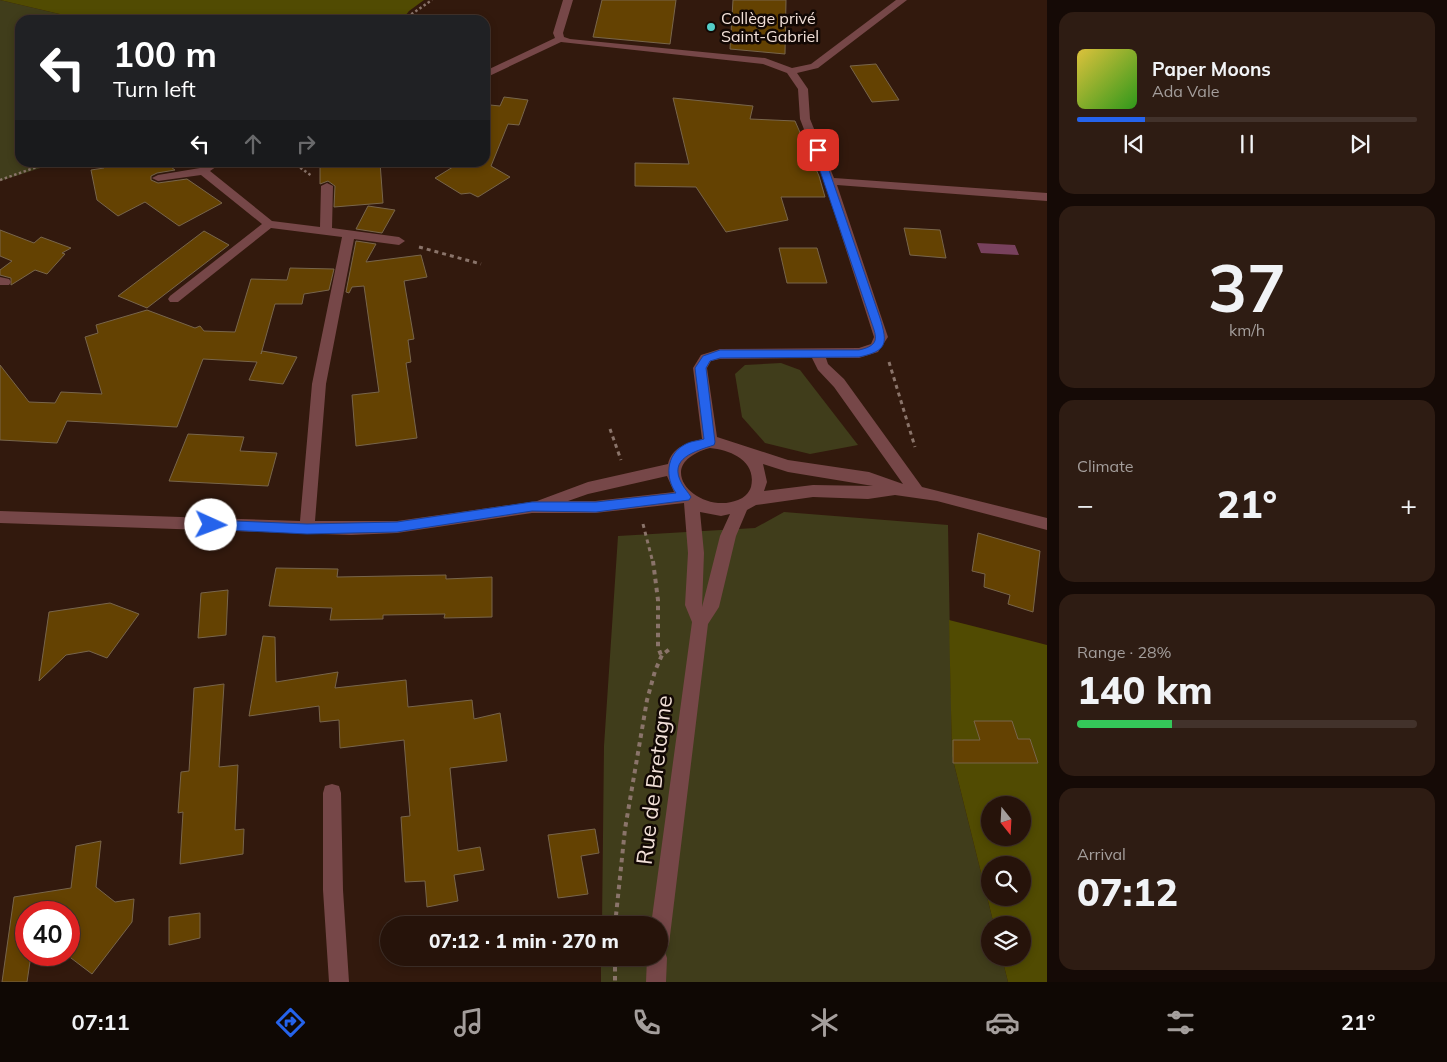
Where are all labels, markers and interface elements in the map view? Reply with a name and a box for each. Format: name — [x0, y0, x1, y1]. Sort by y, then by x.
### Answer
place label: Collège privé Saint-Gabriel — [721, 8, 819, 46]
marker: Collège privé Saint-Gabriel — [705, 21, 717, 33]
text: 100 m — [113, 32, 217, 76]
icon: left — [30, 35, 95, 100]
text: Paper Moons — [1152, 57, 1271, 81]
text: Turn left — [113, 75, 196, 103]
text: Ada Vale — [1152, 81, 1219, 101]
pin — [797, 129, 839, 171]
icon: left — [186, 130, 214, 158]
icon: ahead — [239, 130, 267, 158]
icon: right — [292, 130, 320, 158]
icon: previous — [1120, 130, 1148, 158]
icon: pause — [1233, 130, 1261, 158]
icon: next — [1346, 130, 1374, 158]
icon: arrive — [804, 136, 832, 164]
text: 37 — [1208, 247, 1286, 328]
text: km/h — [1229, 320, 1265, 340]
text: Climate — [1077, 456, 1133, 476]
text: 21° — [1217, 480, 1277, 528]
text: − — [1077, 487, 1094, 522]
text: + — [1400, 487, 1417, 522]
position arrow — [184, 498, 236, 550]
text: Range · 28% — [1077, 642, 1172, 662]
text: 140 km — [1077, 666, 1213, 714]
street label: Rue de Bretagne — [630, 694, 678, 866]
north arrow — [981, 796, 1031, 846]
map controls — [981, 796, 1031, 966]
text: Arrival — [1077, 844, 1126, 864]
button: search — [981, 856, 1031, 906]
text: 07:12 — [1077, 868, 1178, 916]
speed limit sign: 40 — [15, 901, 80, 966]
button: layers — [981, 916, 1031, 966]
text: 07:12 · 1 min · 270 m — [429, 929, 619, 953]
icon: directions — [273, 1005, 308, 1040]
icon: music — [451, 1005, 486, 1040]
icon: phone — [629, 1005, 664, 1040]
icon: climate — [807, 1005, 842, 1040]
icon: car — [985, 1005, 1020, 1040]
icon: filters — [1163, 1005, 1198, 1040]
text: 07:11 — [71, 1008, 130, 1036]
text: 21° — [1341, 1008, 1375, 1036]

